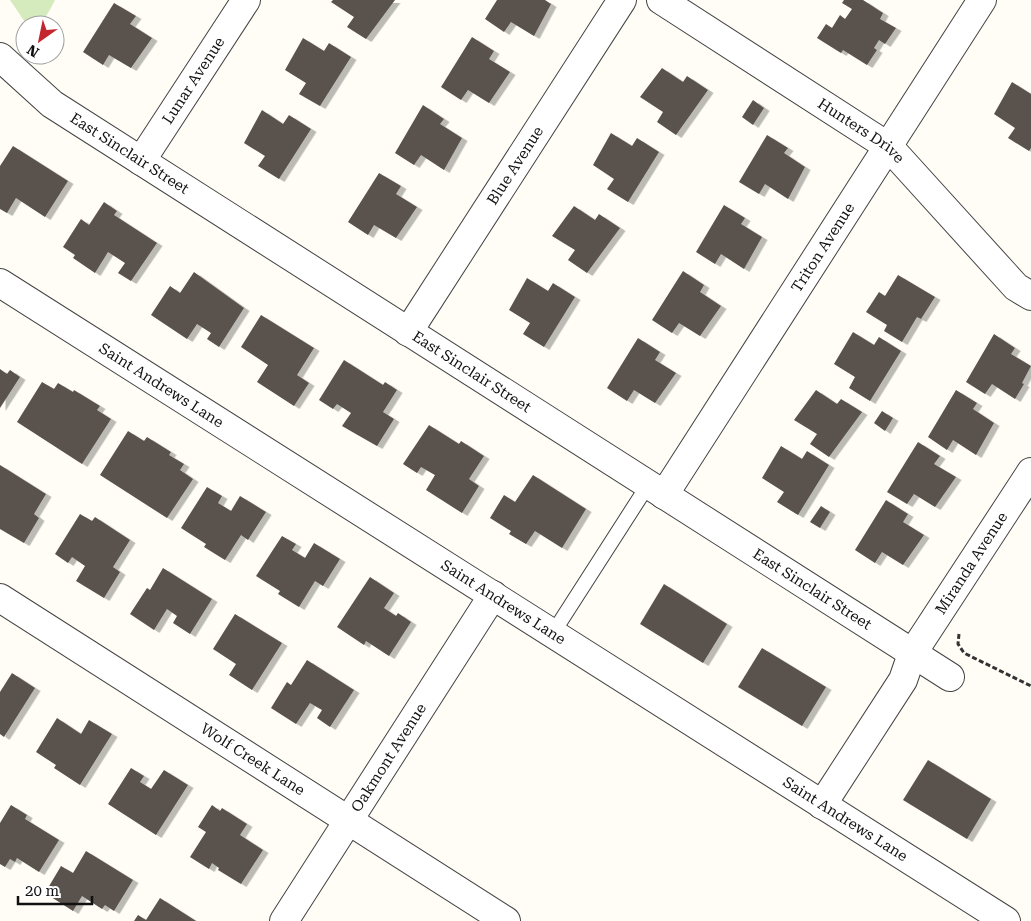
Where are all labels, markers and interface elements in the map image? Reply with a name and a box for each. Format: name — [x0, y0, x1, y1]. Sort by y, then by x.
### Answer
north arrow — [15, 15, 65, 65]
street label: Lunar Avenue — [159, 34, 228, 128]
text: N — [24, 41, 42, 61]
street label: Hunters Drive — [814, 94, 908, 167]
street label: East Sinclair Street — [67, 109, 192, 198]
street label: Blue Avenue — [483, 123, 547, 208]
street label: Triton Avenue — [788, 200, 858, 296]
street label: East Sinclair Street — [409, 327, 535, 417]
street label: Saint Andrews Lane — [96, 339, 227, 432]
street label: Miranda Avenue — [931, 509, 1011, 618]
street label: East Sinclair Street — [750, 545, 875, 634]
street label: Saint Andrews Lane — [438, 556, 569, 648]
street label: Oakmont Avenue — [347, 700, 430, 815]
street label: Wolf Creek Lane — [197, 720, 308, 799]
street label: Saint Andrews Lane — [780, 773, 911, 865]
scale bar — [18, 874, 91, 906]
text: 20 m — [25, 882, 60, 900]

